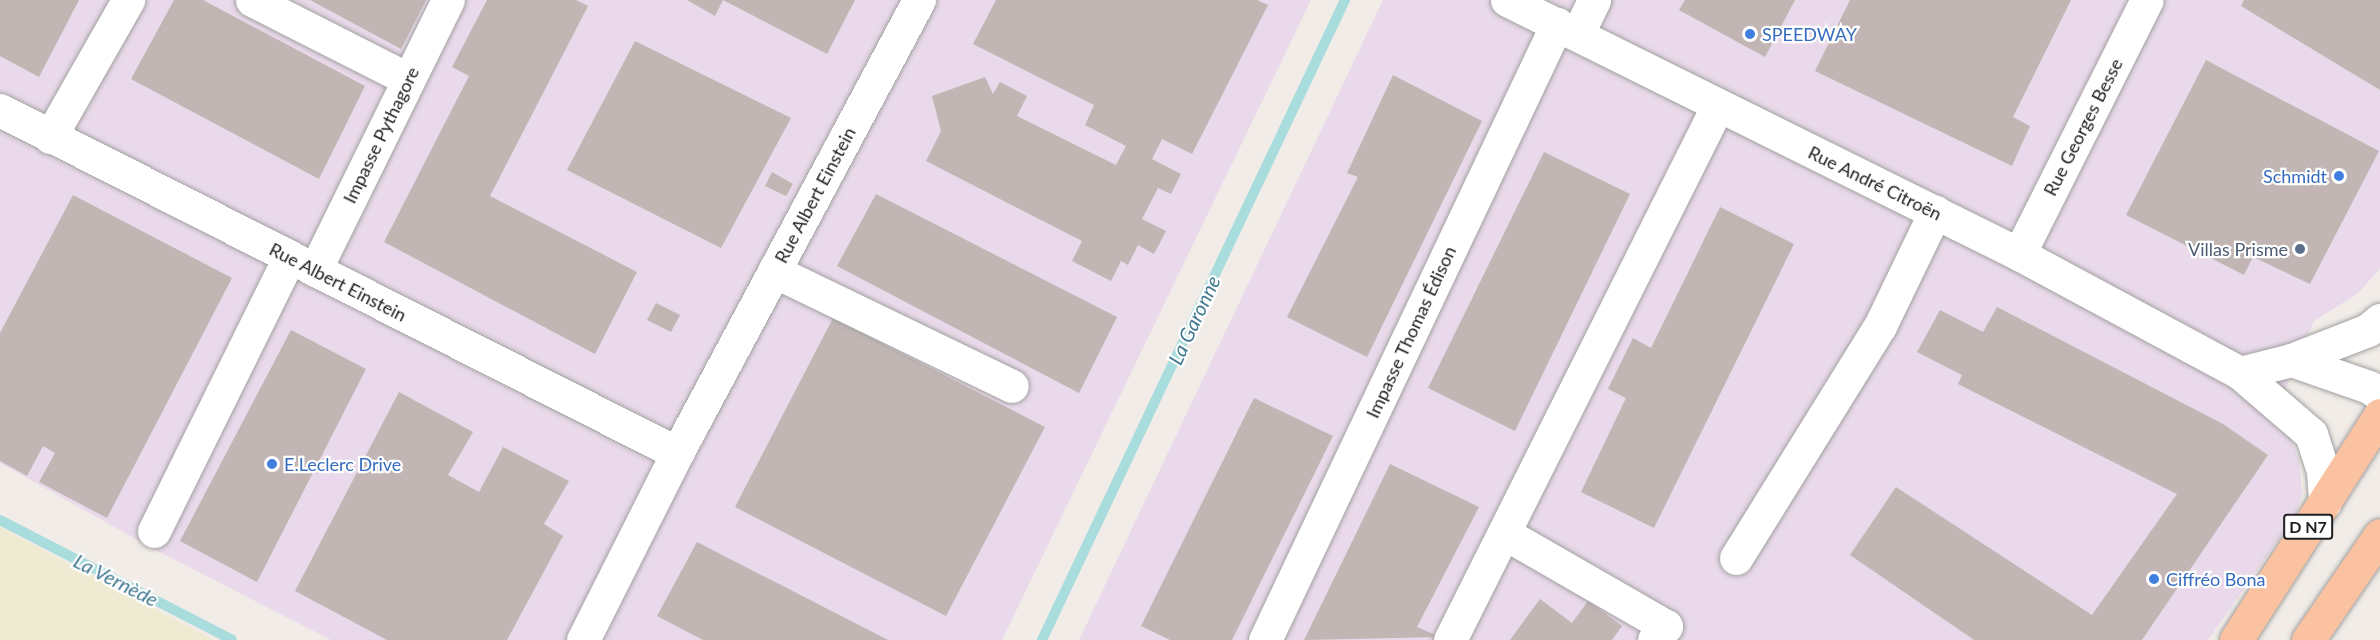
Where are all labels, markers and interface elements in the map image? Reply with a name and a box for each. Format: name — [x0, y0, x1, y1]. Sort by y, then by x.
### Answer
place label: SPEEDWAY — [1762, 23, 1857, 45]
marker: SPEEDWAY — [1743, 27, 1757, 41]
street label: Rue Georges Besse — [2039, 55, 2127, 199]
street label: Impasse Pythagore — [339, 63, 423, 207]
street label: Rue Albert Einstein — [770, 123, 860, 267]
street label: Rue André Citroën — [1804, 141, 1946, 225]
place label: Schmidt — [2263, 165, 2327, 187]
marker: Schmidt — [2332, 169, 2346, 183]
street label: Rue Albert Einstein — [266, 238, 410, 326]
place label: Villas Prisme — [2188, 238, 2288, 260]
street label: Impasse Thomas Édison — [1362, 242, 1460, 422]
marker: Villas Prisme — [2293, 242, 2307, 256]
water label: La Garonne — [1163, 272, 1225, 368]
place label: E.Leclerc Drive — [284, 453, 401, 475]
marker: E.Leclerc Drive — [265, 457, 279, 471]
road number: D N7 — [2282, 514, 2334, 540]
water label: La Vernède — [70, 548, 162, 612]
place label: Ciffréo Bona — [2166, 568, 2266, 590]
marker: Ciffréo Bona — [2147, 572, 2161, 586]

